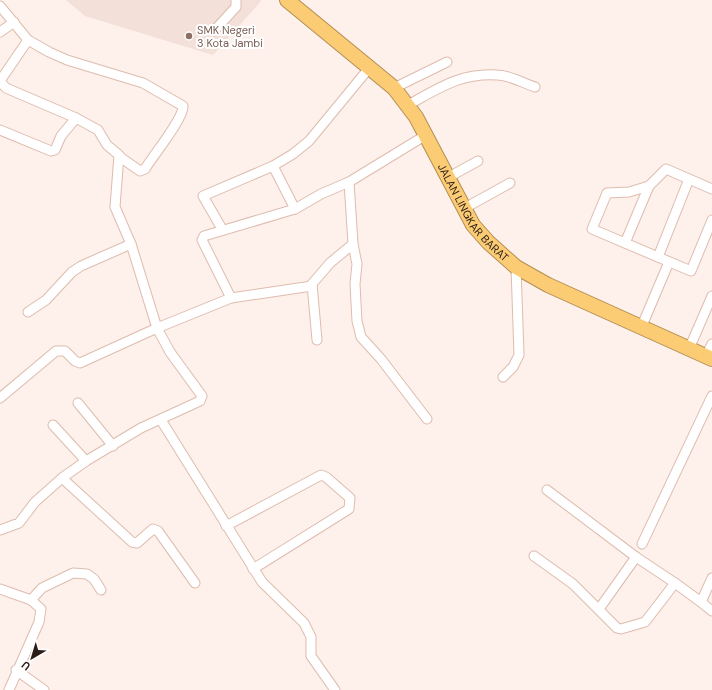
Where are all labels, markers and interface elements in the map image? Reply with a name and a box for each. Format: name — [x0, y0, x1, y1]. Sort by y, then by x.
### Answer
place label: SMK Negeri 3 Kota Jambi — [197, 23, 263, 50]
marker: SMK Negeri 3 Kota Jambi — [184, 31, 194, 41]
street label: JALAN LINGKAR BARAT — [435, 161, 512, 264]
north arrow — [12, 638, 52, 678]
text: U — [19, 658, 33, 674]

